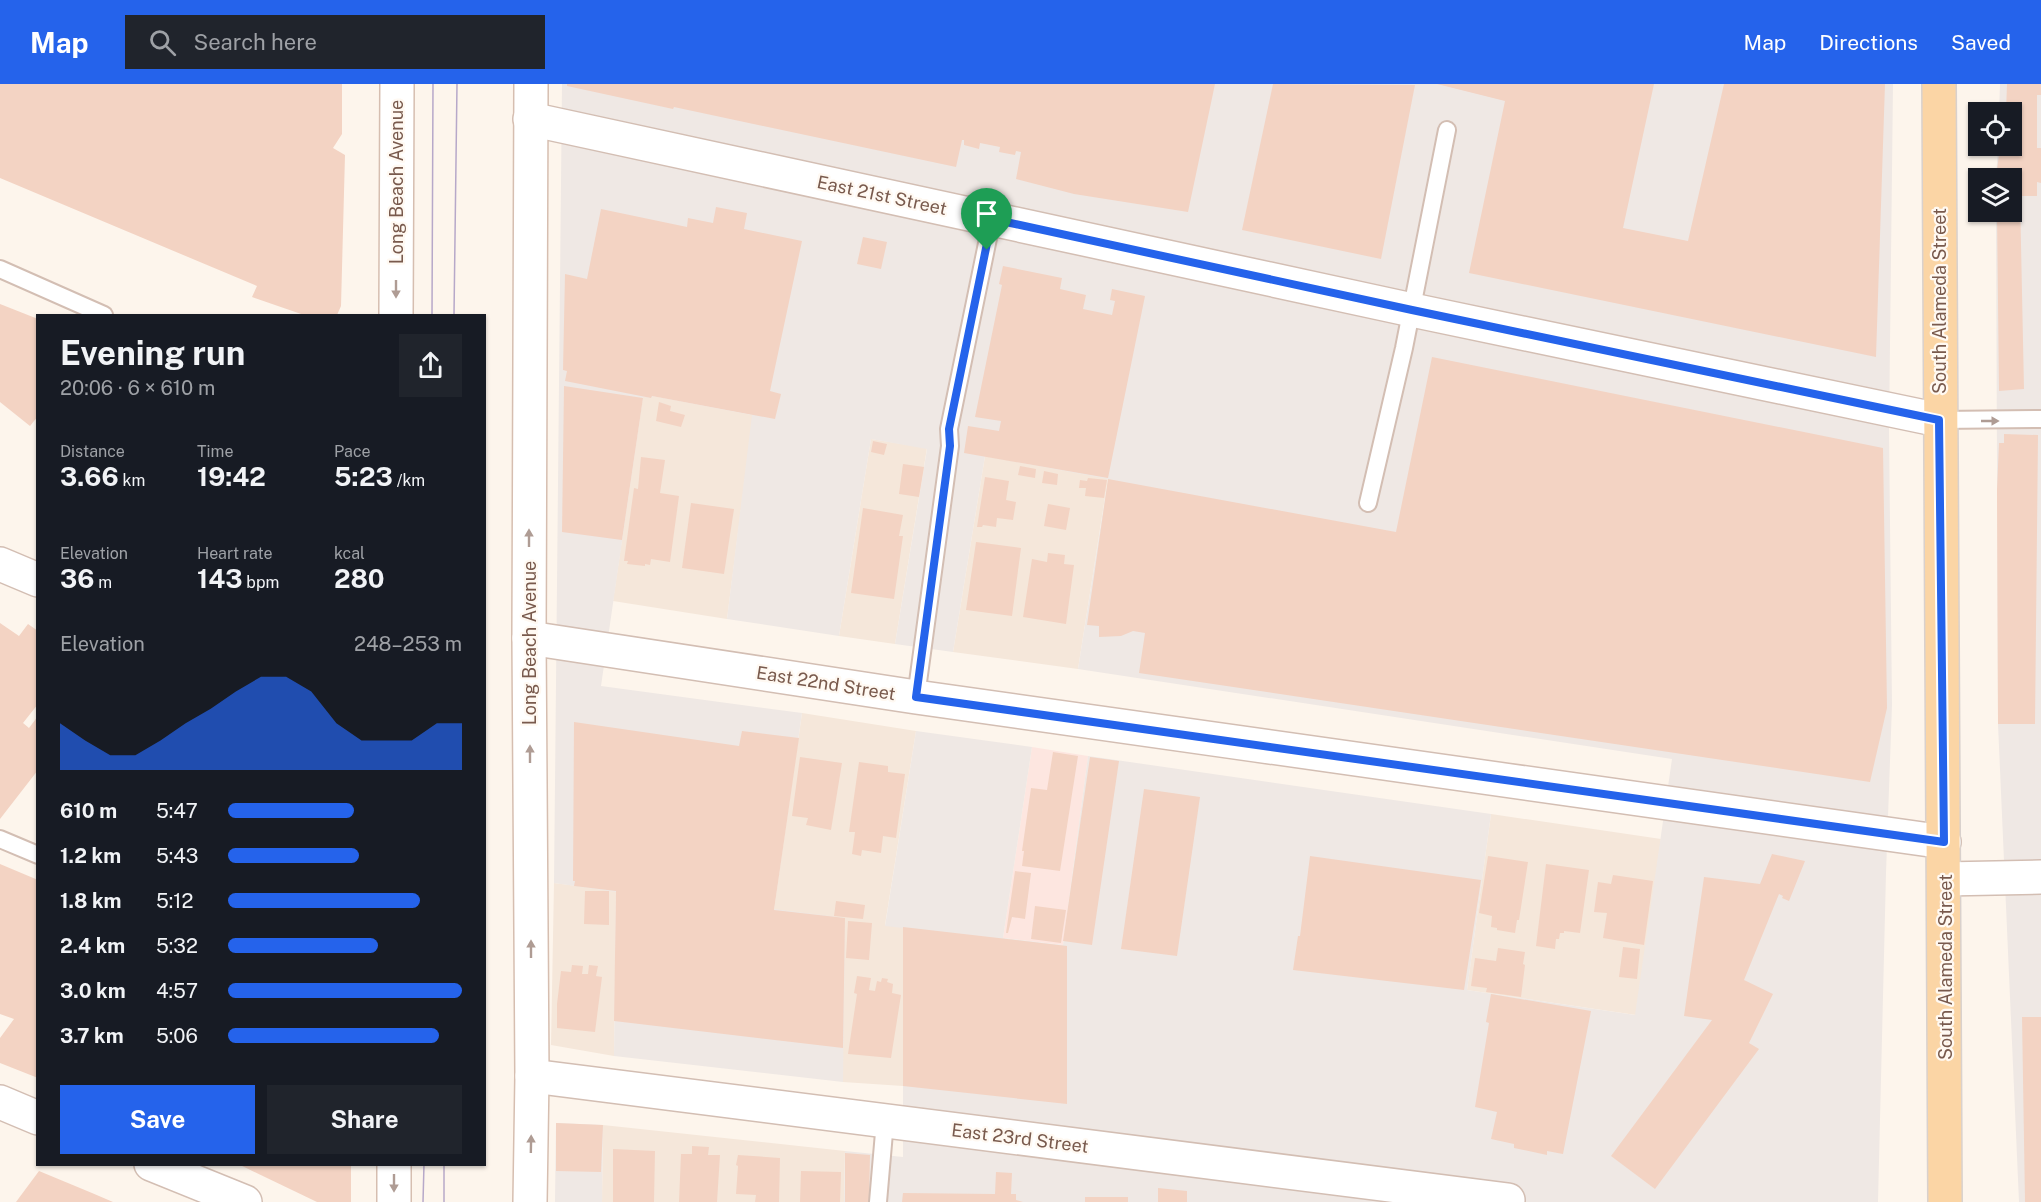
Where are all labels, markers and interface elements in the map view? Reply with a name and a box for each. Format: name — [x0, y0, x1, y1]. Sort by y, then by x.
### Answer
search box — [125, 15, 545, 69]
text: Map — [30, 26, 89, 59]
icon: search — [146, 26, 179, 59]
text: Search here — [194, 29, 317, 55]
text: Map — [1744, 30, 1786, 55]
text: Directions — [1819, 30, 1918, 55]
text: Saved — [1951, 30, 2011, 55]
street label: Long Beach Avenue — [386, 100, 407, 264]
map controls — [1968, 102, 2022, 222]
button: locate — [1968, 102, 2022, 156]
button: layers — [1968, 168, 2022, 222]
street label: East 21st Street — [815, 171, 949, 219]
pin — [961, 188, 1012, 250]
icon: arrive — [970, 197, 1003, 230]
street label: South Alameda Street — [1929, 208, 1950, 394]
one-way arrow — [391, 280, 401, 299]
text: Evening run — [60, 334, 245, 372]
button: share — [399, 334, 462, 397]
text: 20:06 · 6 × 610 m — [60, 376, 215, 400]
one-way arrow — [1980, 416, 1999, 426]
text: Distance — [60, 442, 125, 461]
text: Time — [197, 442, 233, 461]
text: Pace — [334, 442, 371, 461]
text: 3.66 — [60, 461, 119, 492]
text: 19:42 — [197, 461, 266, 492]
text: 5:23 — [334, 461, 393, 492]
text: km — [119, 471, 145, 490]
text: /km — [393, 471, 425, 490]
one-way arrow — [524, 528, 534, 547]
text: Elevation — [60, 544, 128, 563]
text: Heart rate — [197, 544, 273, 563]
text: kcal — [334, 544, 365, 563]
street label: Long Beach Avenue — [519, 561, 540, 725]
text: 36 — [60, 563, 94, 594]
text: 143 — [197, 563, 242, 594]
text: 280 — [334, 563, 385, 594]
text: m — [94, 573, 112, 592]
text: bpm — [242, 573, 279, 592]
text: Elevation — [60, 632, 145, 656]
text: 248–253 m — [354, 632, 462, 656]
street label: East 22nd Street — [755, 662, 897, 704]
one-way arrow — [525, 744, 535, 763]
text: 610 m — [60, 799, 117, 823]
text: 5:47 — [156, 799, 198, 823]
text: 1.2 km — [60, 844, 121, 868]
text: 5:43 — [156, 844, 198, 868]
street label: South Alameda Street — [1935, 874, 1956, 1060]
text: 1.8 km — [60, 889, 121, 913]
text: 5:12 — [156, 889, 193, 913]
text: 2.4 km — [60, 934, 125, 958]
text: 5:32 — [156, 934, 198, 958]
one-way arrow — [526, 939, 536, 958]
text: 3.0 km — [60, 979, 126, 1003]
text: 4:57 — [156, 979, 198, 1003]
text: 3.7 km — [60, 1024, 124, 1048]
text: 5:06 — [156, 1024, 198, 1048]
button: Save — [60, 1085, 255, 1154]
button: Share — [267, 1085, 462, 1154]
street label: East 23rd Street — [950, 1119, 1090, 1157]
one-way arrow — [526, 1134, 536, 1153]
one-way arrow — [389, 1174, 399, 1193]

